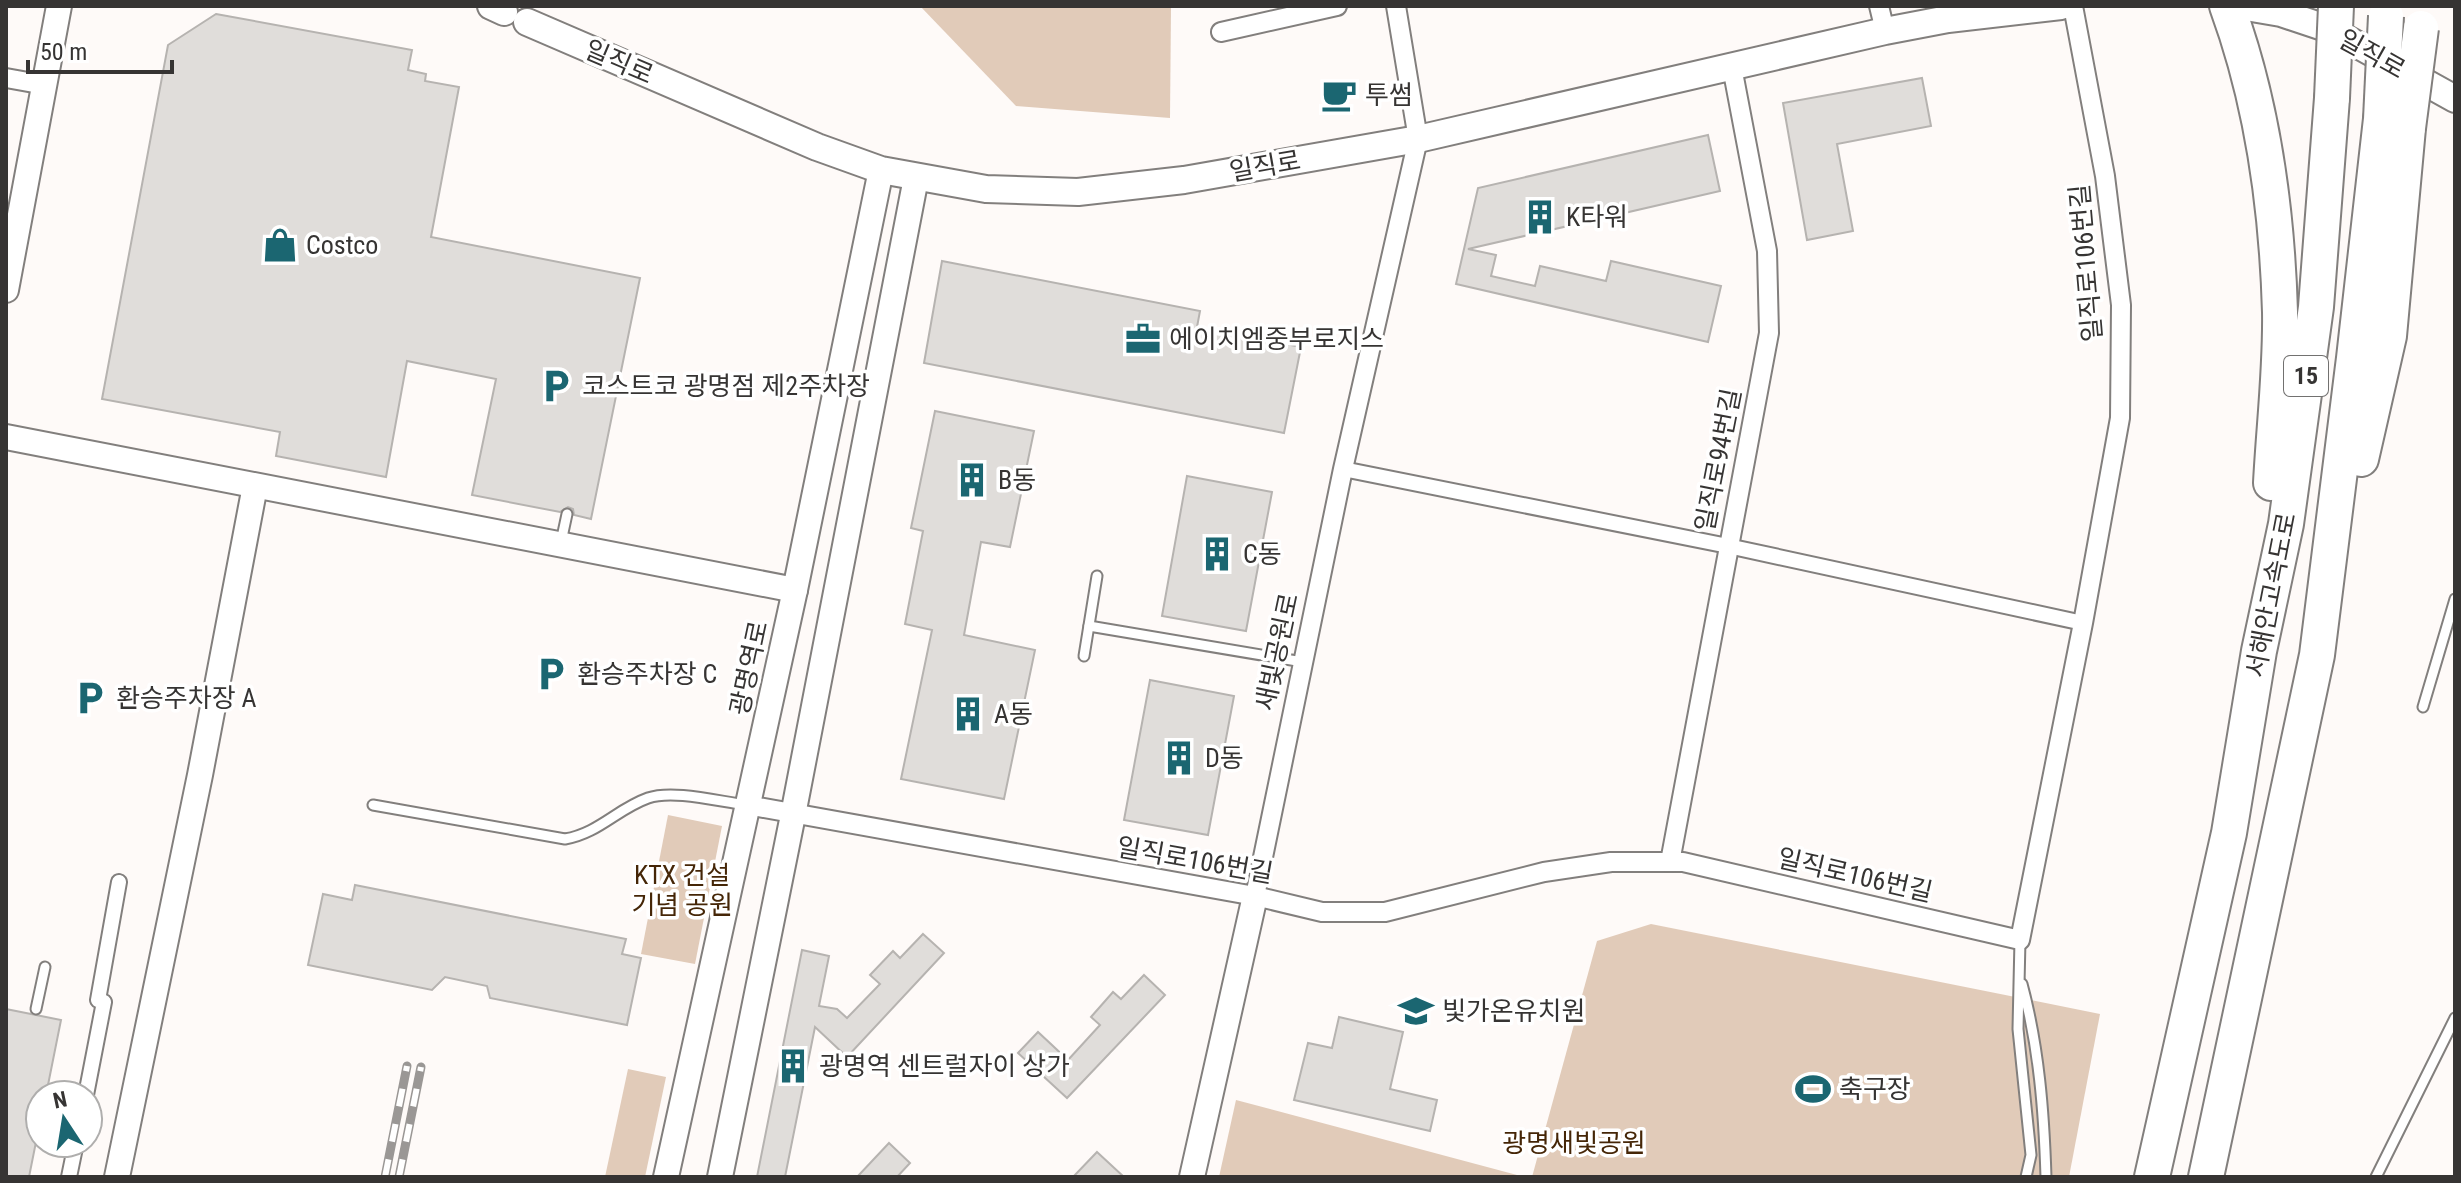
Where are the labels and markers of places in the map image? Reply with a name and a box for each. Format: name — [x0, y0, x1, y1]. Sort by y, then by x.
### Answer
cafe icon: 투썸 — [1320, 76, 1358, 114]
place label: 투썸 — [1365, 80, 1413, 110]
building icon: K타워 — [1521, 198, 1559, 236]
place label: K타워 — [1566, 202, 1628, 232]
shop icon: Costco — [261, 226, 299, 264]
place label: Costco — [306, 230, 378, 260]
office icon: 에이치엠중부로지스 — [1124, 320, 1162, 358]
place label: 에이치엠중부로지스 — [1169, 324, 1384, 354]
parking icon: 코스트코 광명점 제2주차장 — [537, 367, 575, 405]
place label: 코스트코 광명점 제2주차장 — [582, 371, 870, 401]
building icon: B동 — [953, 461, 991, 499]
place label: B동 — [998, 465, 1036, 495]
building icon: C동 — [1198, 535, 1236, 573]
place label: C동 — [1243, 539, 1282, 569]
parking icon: 환승주차장 C — [532, 655, 570, 693]
place label: 환승주차장 C — [577, 659, 717, 689]
parking icon: 환승주차장 A — [71, 679, 109, 717]
place label: 환승주차장 A — [116, 683, 257, 713]
building icon: A동 — [949, 695, 987, 733]
place label: A동 — [994, 699, 1033, 729]
building icon: D동 — [1160, 739, 1198, 777]
place label: D동 — [1205, 743, 1244, 773]
school or university icon: 빛가온유치원 — [1397, 992, 1435, 1030]
place label: 빛가온유치원 — [1442, 996, 1586, 1026]
building icon: 광명역 센트럴자이 상가 — [774, 1047, 812, 1085]
place label: 광명역 센트럴자이 상가 — [819, 1051, 1070, 1081]
sports icon: 축구장 — [1794, 1070, 1832, 1108]
place label: 축구장 — [1839, 1074, 1911, 1104]

